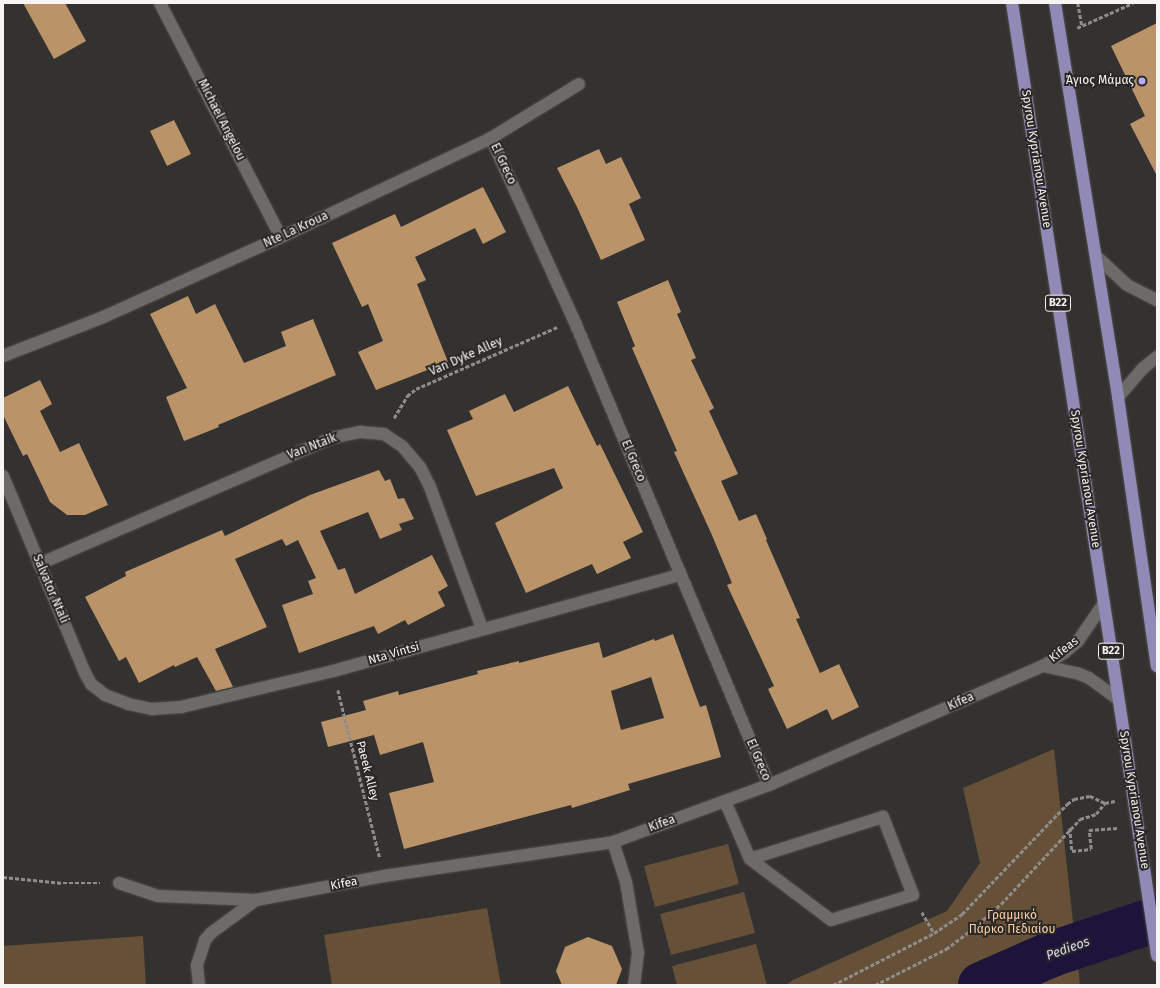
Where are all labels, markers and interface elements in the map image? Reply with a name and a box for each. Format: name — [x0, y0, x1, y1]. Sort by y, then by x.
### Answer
place label: Άγιος Μάμας — [1066, 74, 1134, 88]
marker: Άγιος Μάμας — [1137, 76, 1147, 86]
street label: Michael Angelou — [194, 77, 248, 163]
street label: Spyrou Kyprianou Avenue — [1018, 89, 1054, 229]
street label: El Greco — [487, 141, 519, 187]
street label: Nte La Kroua — [261, 209, 331, 251]
road number: B22 — [1045, 294, 1071, 312]
street label: Van Dyke Alley — [427, 334, 505, 380]
street label: Spyrou Kyprianou Avenue — [1067, 409, 1103, 549]
street label: Van Ntaik — [285, 431, 339, 463]
street label: El Greco — [618, 438, 648, 484]
street label: Salvator Ntali — [29, 552, 71, 626]
street label: Kifeas — [1047, 634, 1081, 666]
street label: Nta Vintsi — [367, 640, 421, 668]
road number: B22 — [1098, 642, 1124, 660]
street label: Kifea — [946, 690, 976, 714]
street label: Spyrou Kyprianou Avenue — [1116, 730, 1152, 870]
street label: El Greco — [743, 737, 773, 783]
street label: Paeek Alley — [353, 739, 381, 803]
street label: Kifea — [647, 813, 677, 835]
street label: Kifea — [329, 874, 359, 894]
park label: Γραμμικό Πάρκο Πεδιαίου — [969, 909, 1055, 937]
water label: Pedieos — [1044, 934, 1092, 964]

